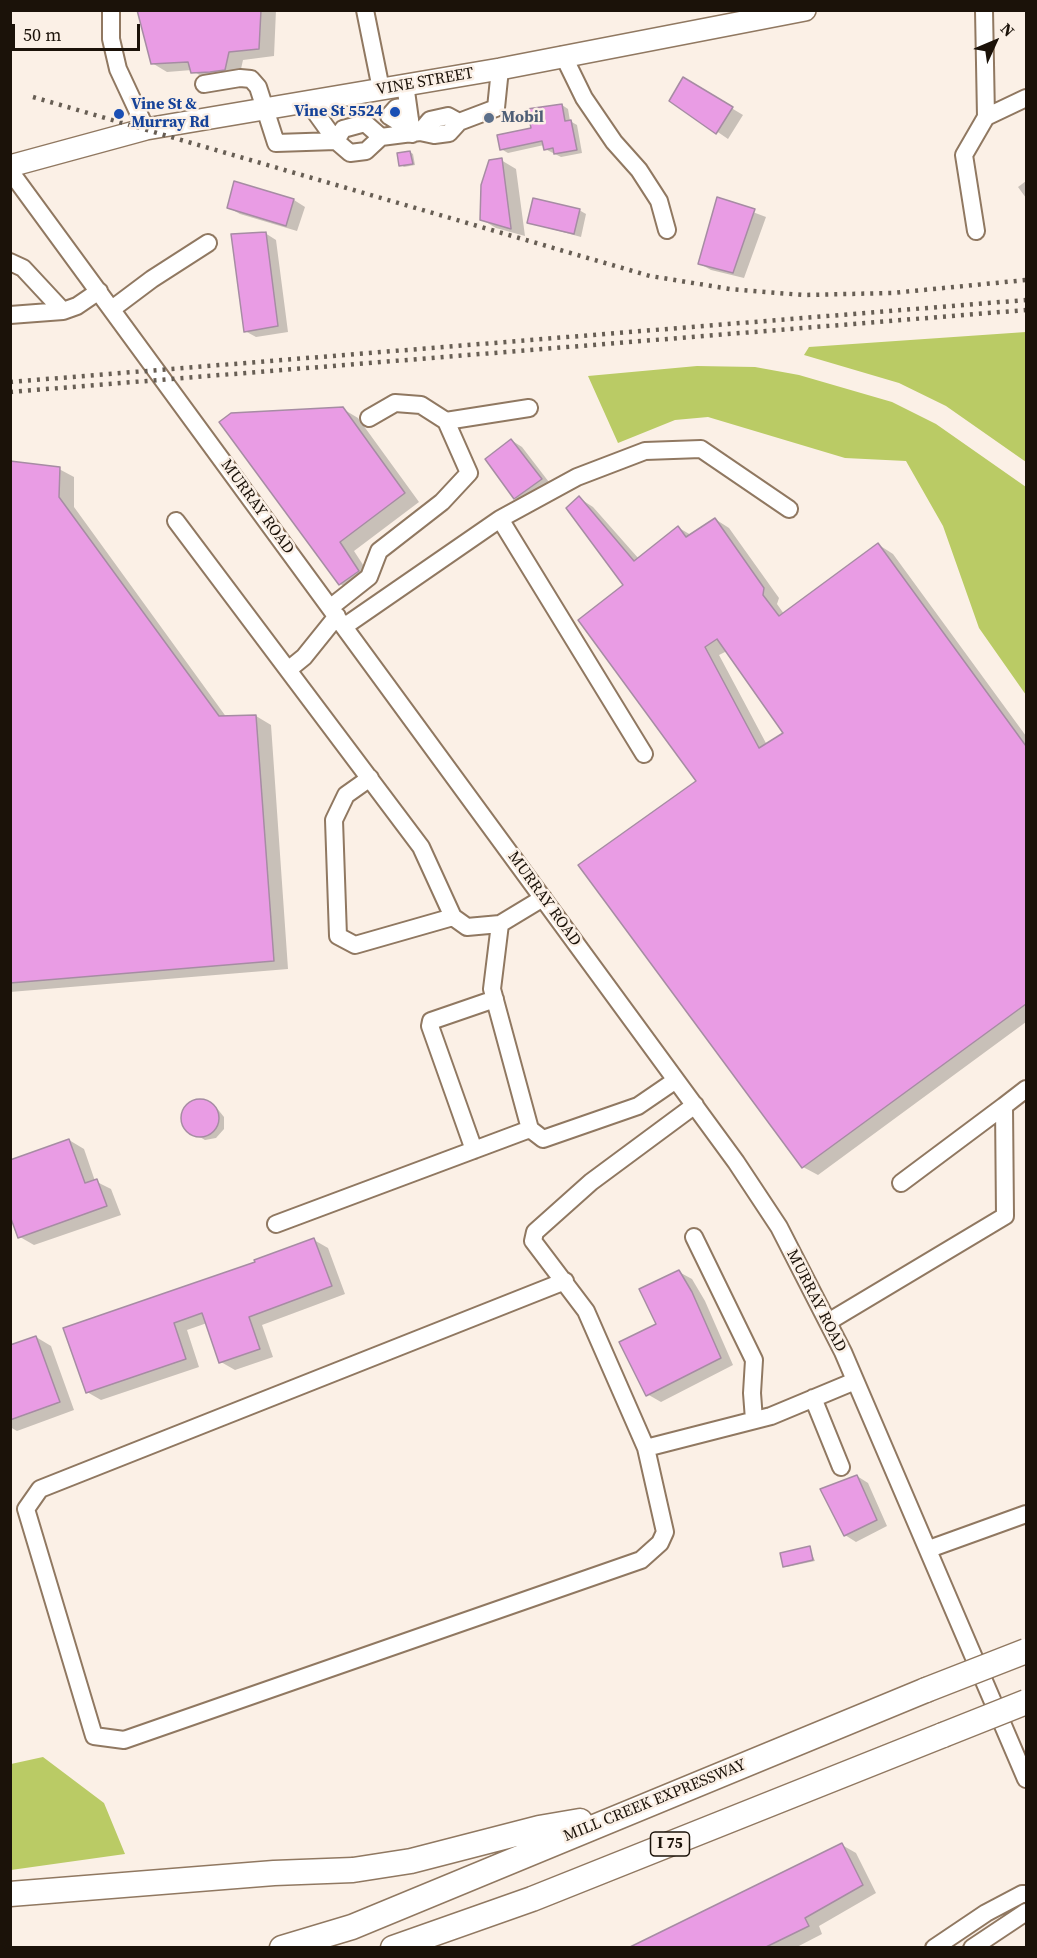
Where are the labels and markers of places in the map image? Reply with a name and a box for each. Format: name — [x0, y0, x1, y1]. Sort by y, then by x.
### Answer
place label: Vine St & Murray Rd — [131, 95, 209, 133]
place label: Vine St 5524 — [294, 102, 383, 122]
marker: Vine St 5524 — [388, 105, 402, 119]
marker: Vine St & Murray Rd — [112, 107, 126, 121]
place label: Mobil — [501, 108, 544, 128]
marker: Mobil — [482, 111, 496, 125]

